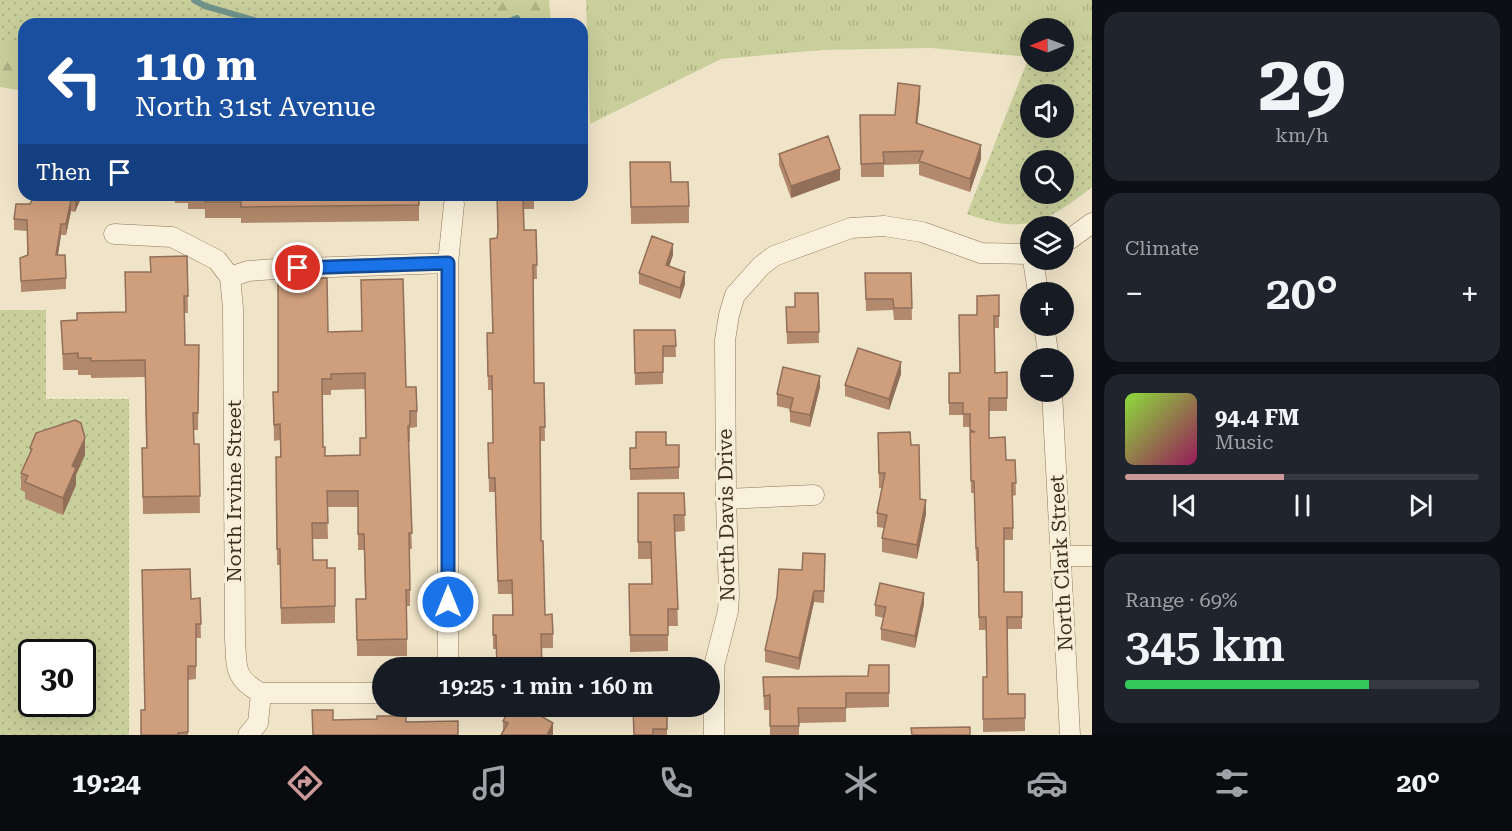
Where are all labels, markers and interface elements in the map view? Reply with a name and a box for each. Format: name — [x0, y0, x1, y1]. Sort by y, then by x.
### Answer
north arrow — [1020, 18, 1074, 72]
map controls — [1020, 18, 1074, 402]
text: 29 — [1258, 38, 1346, 129]
text: 110 m — [135, 41, 257, 90]
icon: left — [36, 42, 114, 120]
button: sound — [1020, 84, 1074, 138]
text: North 31st Avenue — [135, 91, 376, 123]
text: km/h — [1275, 123, 1329, 147]
button: search — [1020, 150, 1074, 204]
icon: arrive — [103, 156, 136, 189]
text: Then — [36, 160, 91, 185]
button: layers — [1020, 216, 1074, 270]
text: Climate — [1125, 236, 1199, 260]
pin — [272, 242, 323, 293]
icon: arrive — [281, 251, 314, 284]
text: 20° — [1266, 267, 1338, 320]
text: − — [1125, 274, 1143, 313]
text: + — [1461, 274, 1479, 313]
button: + — [1020, 282, 1074, 336]
button: − — [1020, 348, 1074, 402]
street label: North Irvine Street — [222, 399, 246, 582]
text: 94.4 FM — [1215, 405, 1299, 430]
street label: North Davis Drive — [712, 428, 740, 602]
text: Music — [1215, 430, 1274, 454]
street label: North Clark Street — [1044, 474, 1078, 652]
icon: previous — [1168, 489, 1201, 522]
icon: pause — [1286, 489, 1319, 522]
icon: next — [1404, 489, 1437, 522]
position arrow — [416, 570, 480, 634]
text: Range · 69% — [1125, 588, 1237, 612]
text: 345 km — [1125, 619, 1285, 672]
speed limit sign: 30 — [18, 639, 96, 717]
text: 19:25 · 1 min · 160 m — [439, 674, 653, 699]
icon: directions — [284, 762, 326, 804]
icon: music — [469, 762, 511, 804]
icon: phone — [655, 762, 697, 804]
icon: climate — [840, 762, 882, 804]
icon: car — [1026, 762, 1068, 804]
icon: filters — [1211, 762, 1253, 804]
text: 19:24 — [72, 767, 141, 799]
text: 20° — [1397, 767, 1440, 799]

